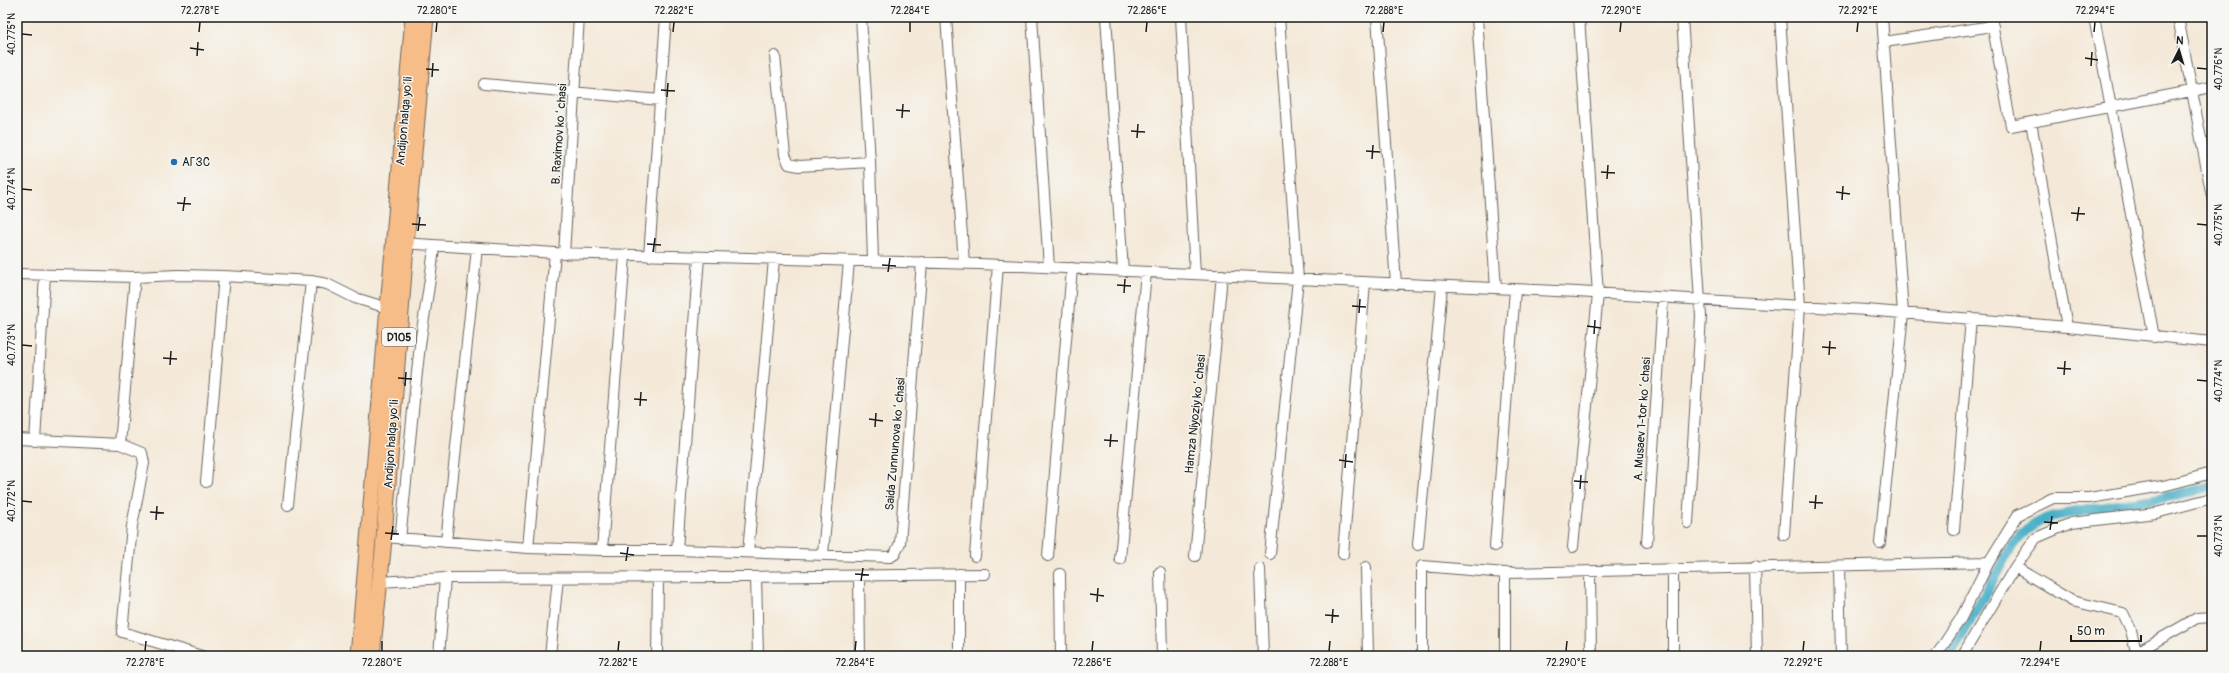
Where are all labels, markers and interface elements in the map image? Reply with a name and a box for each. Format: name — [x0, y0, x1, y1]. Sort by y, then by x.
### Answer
text: 72.278°E — [181, 5, 219, 17]
text: 72.280°E — [417, 5, 457, 17]
text: 72.282°E — [655, 5, 693, 17]
text: 72.284°E — [890, 5, 930, 17]
text: 72.286°E — [1127, 5, 1167, 17]
text: 72.288°E — [1365, 5, 1403, 17]
text: 72.290°E — [1601, 5, 1641, 17]
text: 72.292°E — [1839, 5, 1877, 17]
text: 72.294°E — [2075, 5, 2115, 17]
text: 40.775°N — [6, 13, 18, 55]
north arrow — [2159, 30, 2199, 70]
text: N — [2176, 34, 2185, 47]
text: 40.776°N — [2213, 48, 2225, 90]
street label: Andijon halqa yo‘li — [393, 76, 416, 166]
street label: B. Raximov koʻchasi — [548, 83, 571, 185]
place label: АГЗС — [182, 155, 210, 170]
marker: АГЗС — [169, 157, 179, 167]
text: 40.774°N — [6, 168, 18, 210]
text: 40.775°N — [2213, 204, 2225, 246]
text: 40.773°N — [6, 324, 18, 366]
road number: D105 — [382, 328, 416, 346]
street label: Hamza Niyoziy koʻchasi — [1182, 354, 1209, 474]
street label: A. Musaev 1-tor koʻchasi — [1631, 357, 1654, 481]
text: 40.774°N — [2213, 360, 2225, 402]
street label: Saida Zunnunova koʻchasi — [882, 377, 909, 511]
street label: Andijon halqa yo‘li — [381, 399, 402, 489]
text: 40.772°N — [6, 480, 18, 522]
text: 40.773°N — [2213, 515, 2225, 557]
scale bar — [2071, 617, 2141, 643]
text: 50 m — [2077, 624, 2105, 639]
text: 72.278°E — [126, 657, 164, 669]
text: 72.280°E — [362, 657, 402, 669]
text: 72.282°E — [599, 657, 637, 669]
text: 72.284°E — [835, 657, 875, 669]
text: 72.286°E — [1072, 657, 1112, 669]
text: 72.288°E — [1310, 657, 1348, 669]
text: 72.290°E — [1546, 657, 1586, 669]
text: 72.292°E — [1784, 657, 1822, 669]
text: 72.294°E — [2020, 657, 2060, 669]

